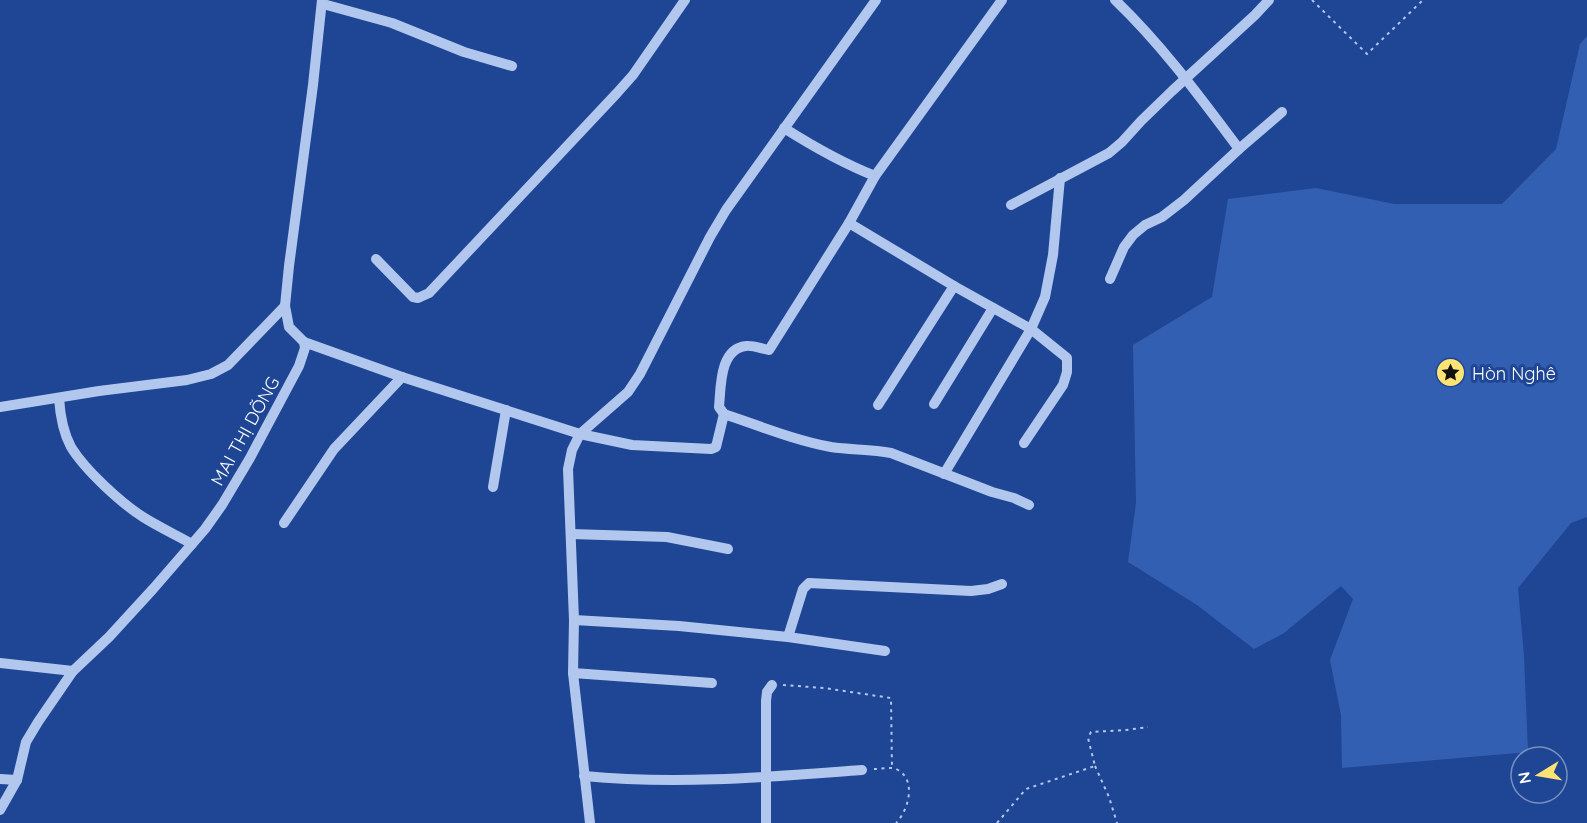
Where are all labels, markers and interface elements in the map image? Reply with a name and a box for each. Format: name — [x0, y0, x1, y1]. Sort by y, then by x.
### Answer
place icon: Hòn Nghê — [1435, 357, 1467, 389]
place label: Hòn Nghê — [1472, 362, 1556, 385]
street label: MAI THỊ DÕNG — [205, 372, 285, 490]
north arrow — [1509, 745, 1569, 805]
text: N — [1513, 770, 1535, 786]

